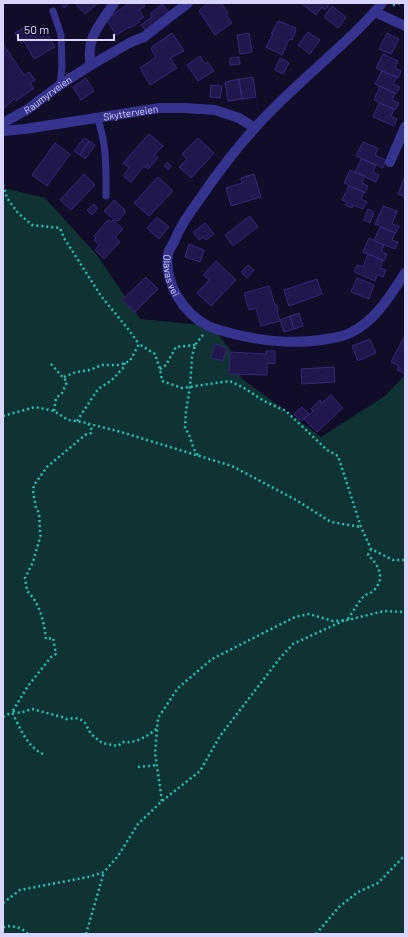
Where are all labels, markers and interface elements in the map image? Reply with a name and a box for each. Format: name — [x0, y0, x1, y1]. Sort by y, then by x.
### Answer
scale bar — [18, 16, 114, 42]
text: 50 m — [24, 22, 49, 36]
street label: Raumyrveien — [22, 73, 74, 116]
street label: Skytterveien — [102, 102, 159, 123]
street label: Olavas vei — [161, 254, 182, 298]

